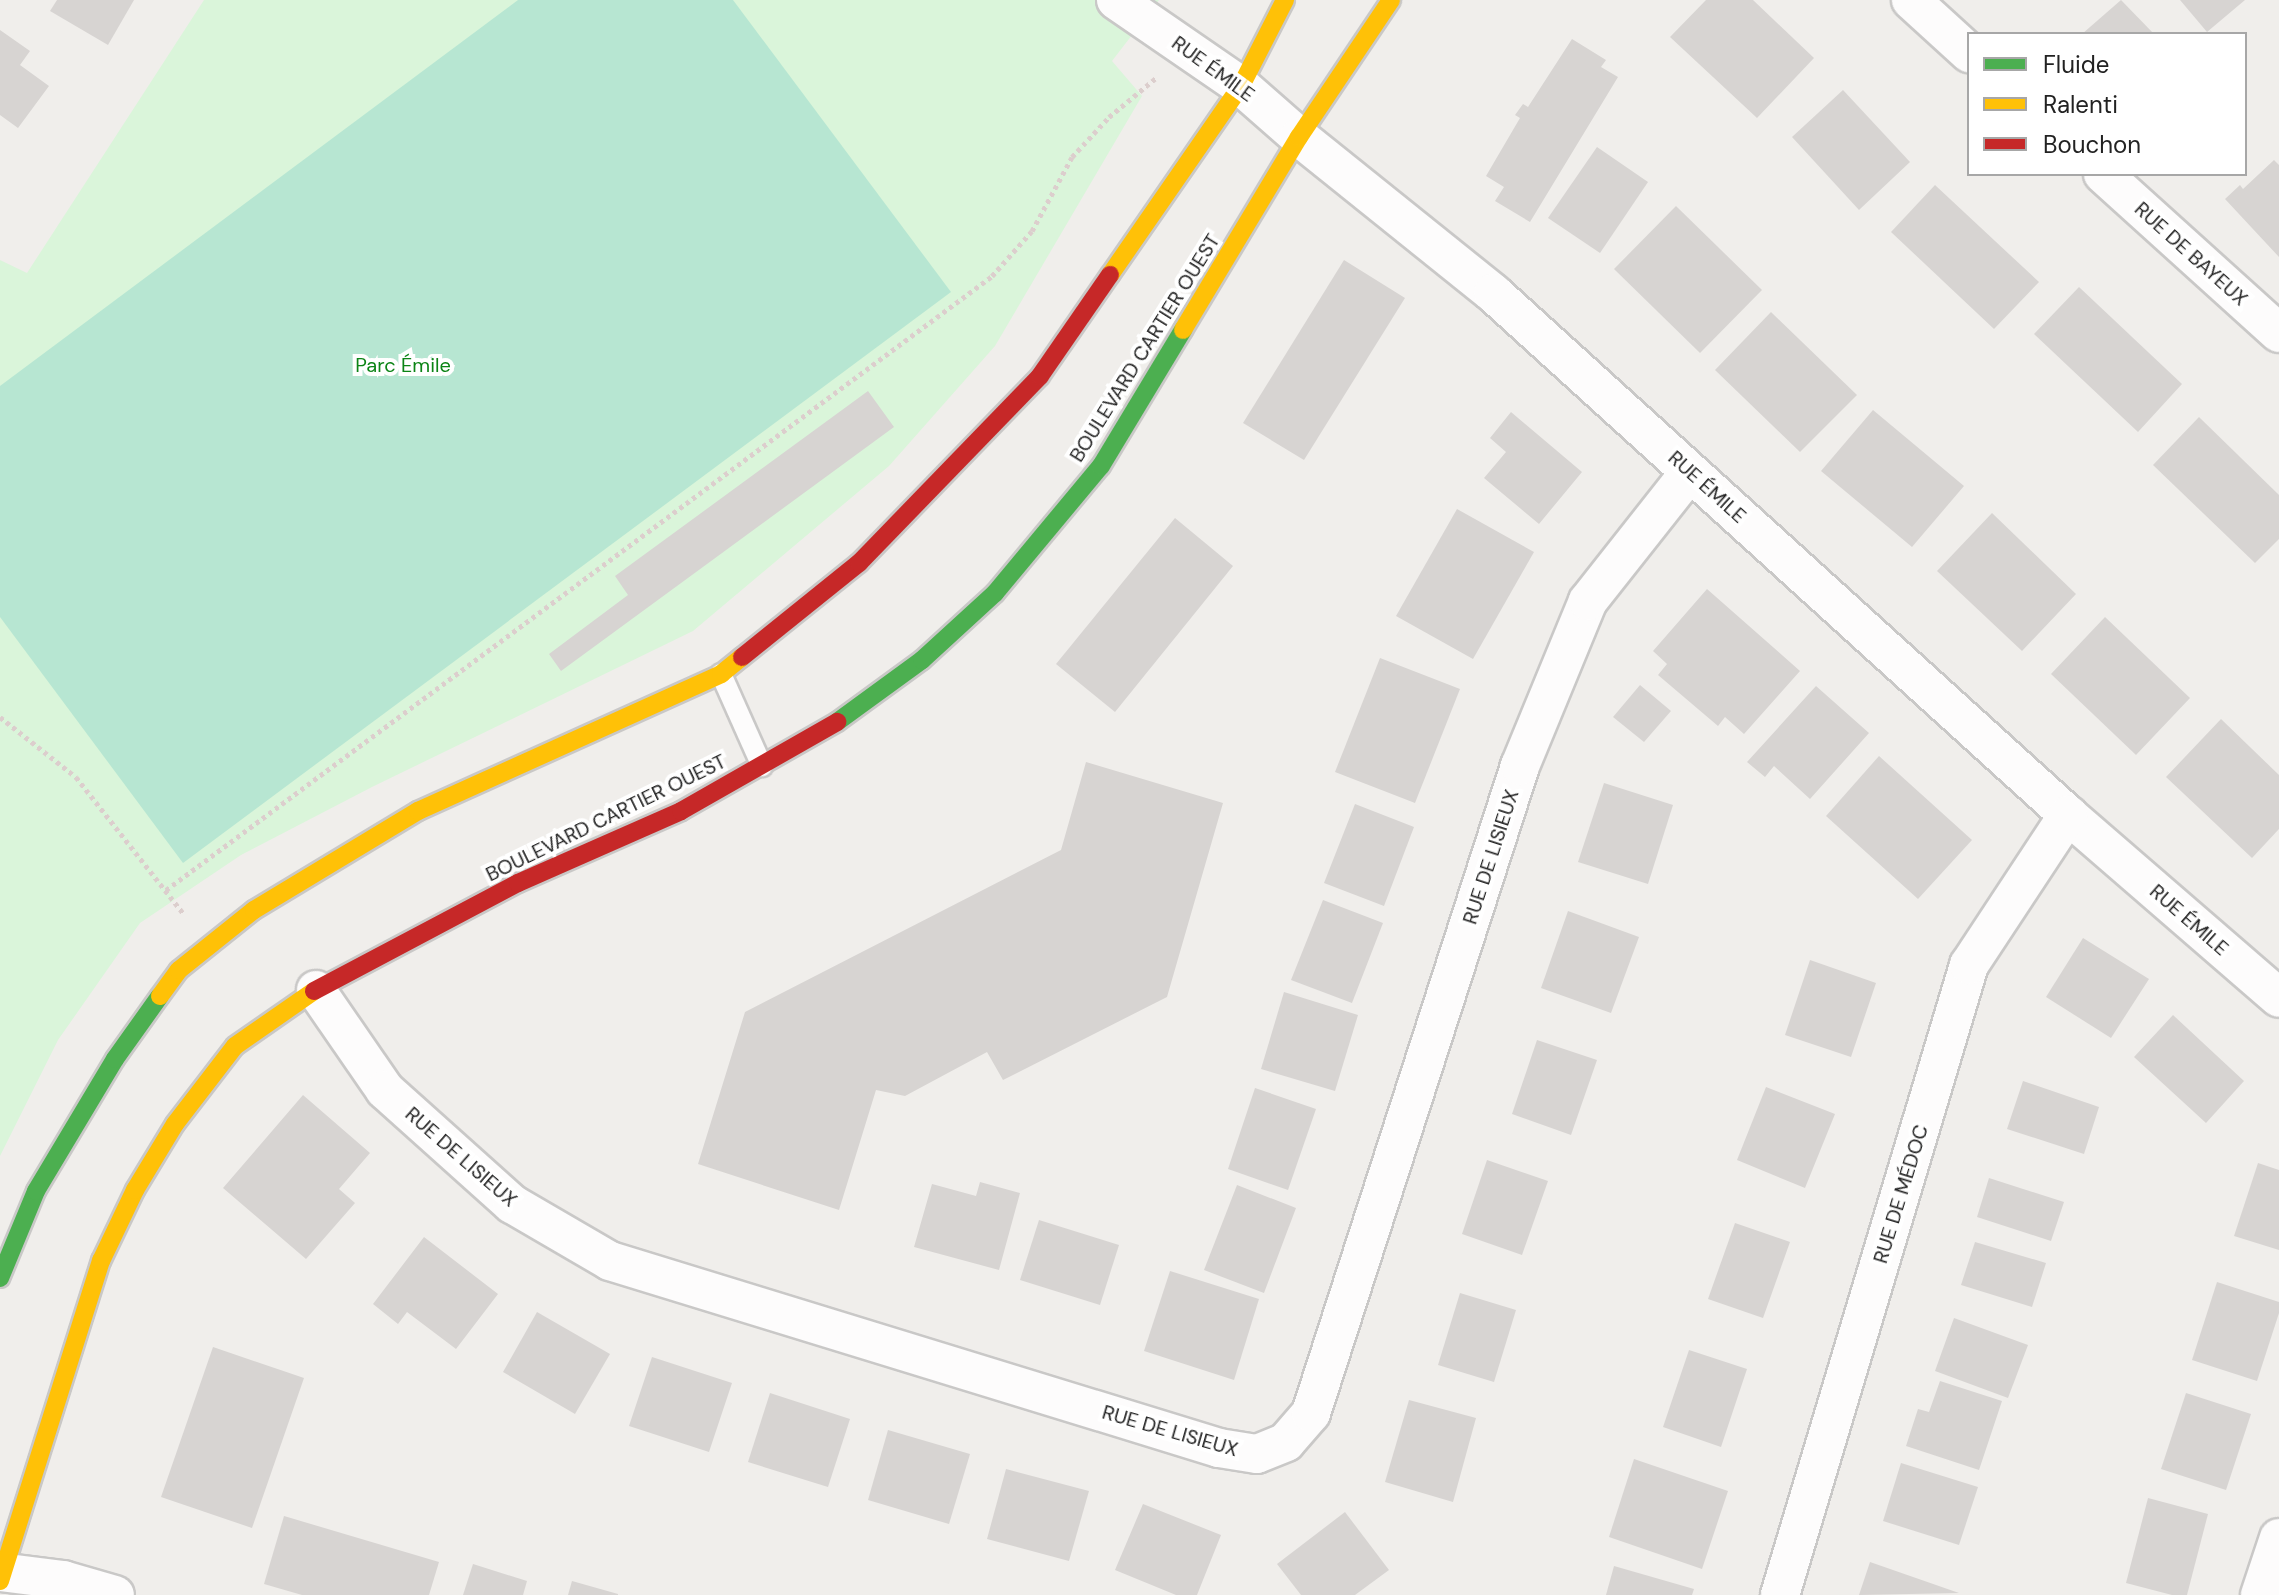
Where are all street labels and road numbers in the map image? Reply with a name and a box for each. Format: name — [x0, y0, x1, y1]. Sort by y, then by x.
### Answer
street label: RUE ÉMILE — [1167, 31, 1259, 107]
street label: RUE DE BAYEUX — [2130, 197, 2252, 311]
street label: BOULEVARD CARTIER OUEST — [1065, 230, 1225, 466]
street label: RUE ÉMILE — [1663, 446, 1751, 528]
street label: BOULEVARD CARTIER OUEST — [482, 749, 730, 887]
street label: RUE DE LISIEUX — [1458, 787, 1524, 927]
street label: RUE ÉMILE — [2145, 879, 2233, 961]
street label: RUE DE LISIEUX — [400, 1102, 522, 1212]
street label: RUE DE MÉDOC — [1869, 1122, 1933, 1266]
street label: RUE DE LISIEUX — [1099, 1400, 1241, 1462]

